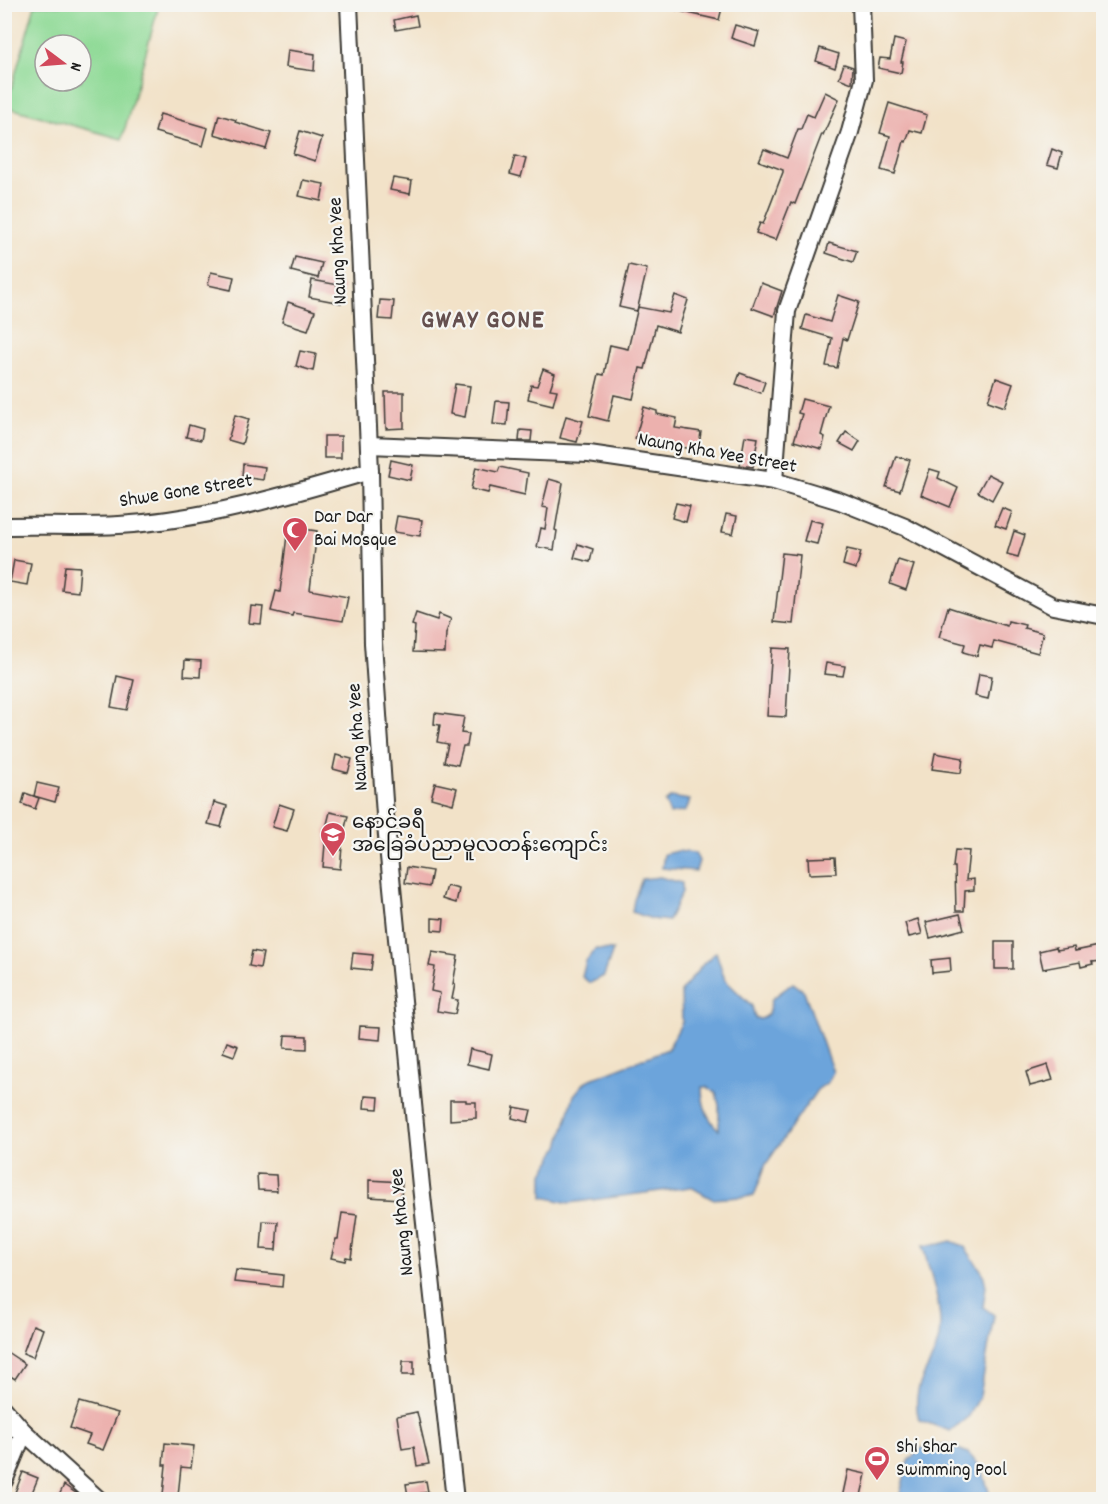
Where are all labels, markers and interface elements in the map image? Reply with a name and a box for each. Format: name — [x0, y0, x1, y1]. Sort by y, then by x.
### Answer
north arrow — [33, 33, 93, 93]
text: N — [63, 59, 87, 74]
street label: Naung Kha Yee — [322, 196, 356, 306]
district label: GWAY GONE — [421, 303, 545, 340]
street label: Naung Kha Yee Street — [635, 426, 799, 482]
street label: Shwe Gone Street — [117, 468, 255, 516]
place label: Dar Dar Bai Mosque — [314, 504, 397, 555]
mosque icon: Dar Dar Bai Mosque — [280, 515, 310, 553]
street label: Naung Kha Yee — [341, 682, 377, 792]
place label: နောင်ခရီ အခြေခံပညာမူလတန်းကျောင်း — [352, 807, 608, 861]
school or university icon: နောင်ခရီ အခြေခံပညာမူလတန်းကျောင်း — [318, 820, 348, 858]
street label: Naung Kha Yee — [383, 1167, 423, 1277]
place label: Shi Shar Swimming Pool — [896, 1434, 1007, 1485]
sports icon: Shi Shar Swimming Pool — [862, 1444, 892, 1482]

